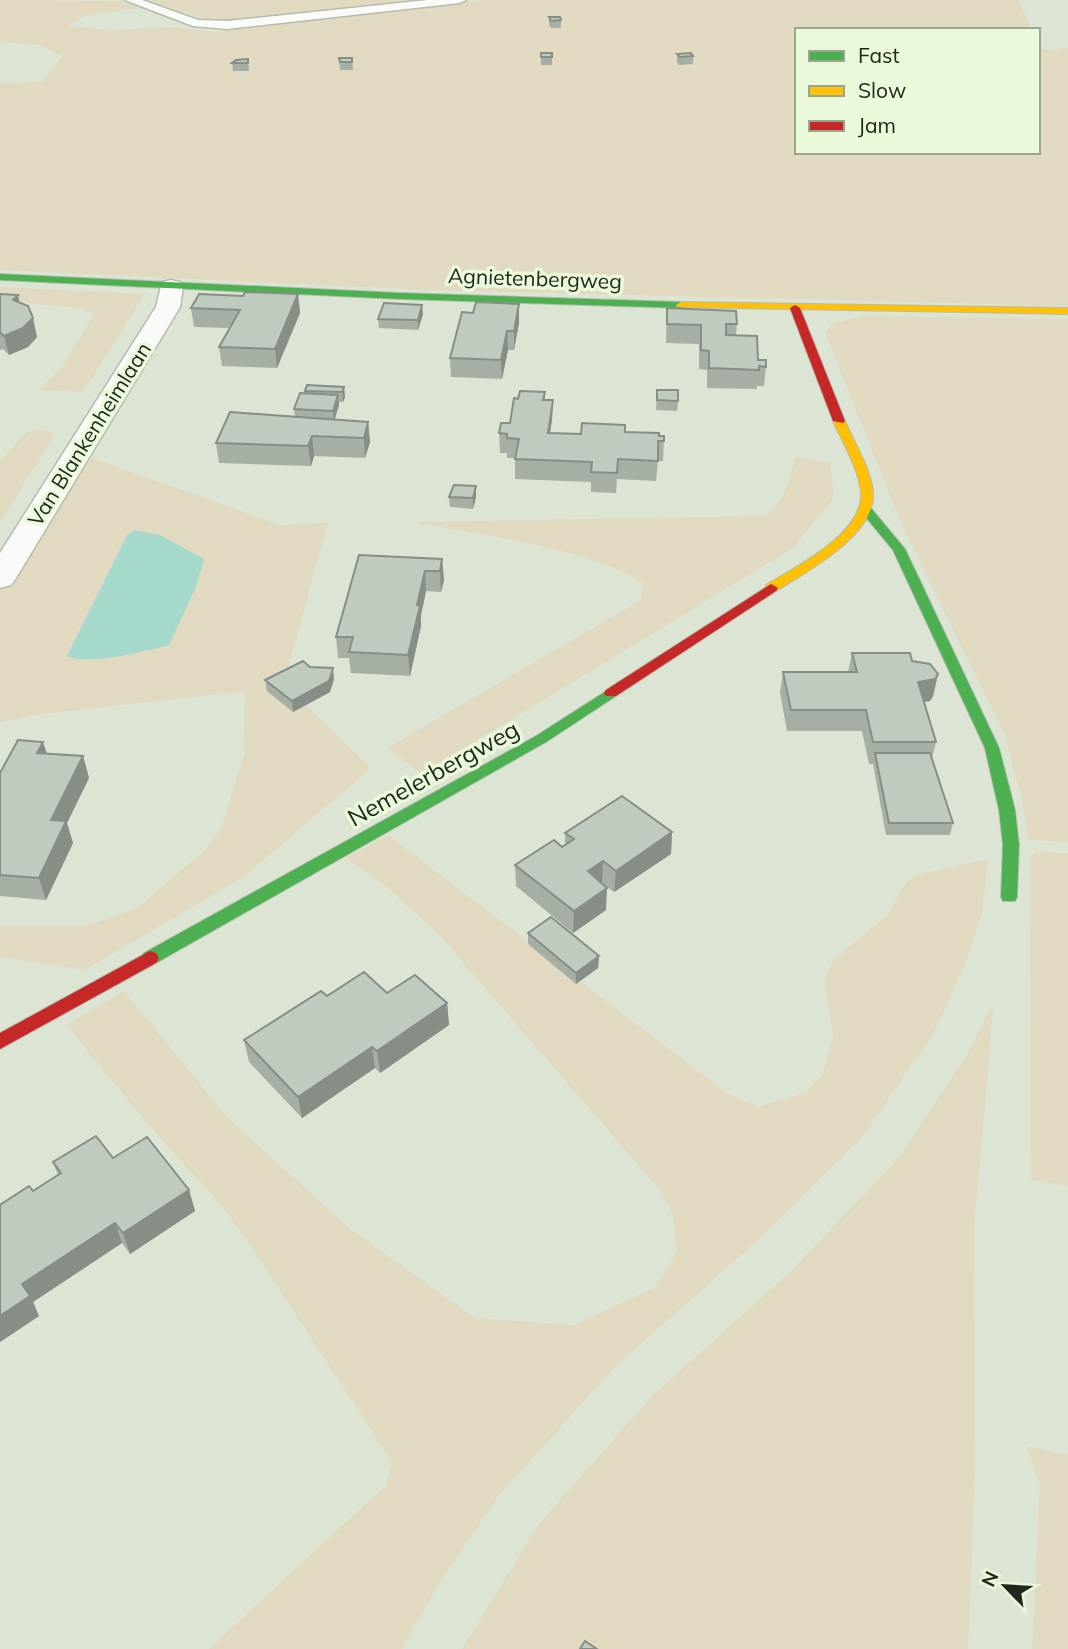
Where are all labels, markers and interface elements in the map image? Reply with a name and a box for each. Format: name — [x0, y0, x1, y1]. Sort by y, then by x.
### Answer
legend — [795, 28, 1040, 154]
text: Fast — [858, 42, 900, 68]
text: Slow — [858, 77, 906, 103]
text: Jam — [858, 112, 896, 138]
street label: Agnietenbergweg — [448, 262, 622, 294]
street label: Van Blankenheimlaan — [22, 337, 156, 531]
street label: Nemelerbergweg — [342, 714, 524, 832]
north arrow — [970, 1551, 1040, 1621]
text: N — [976, 1567, 1004, 1590]

